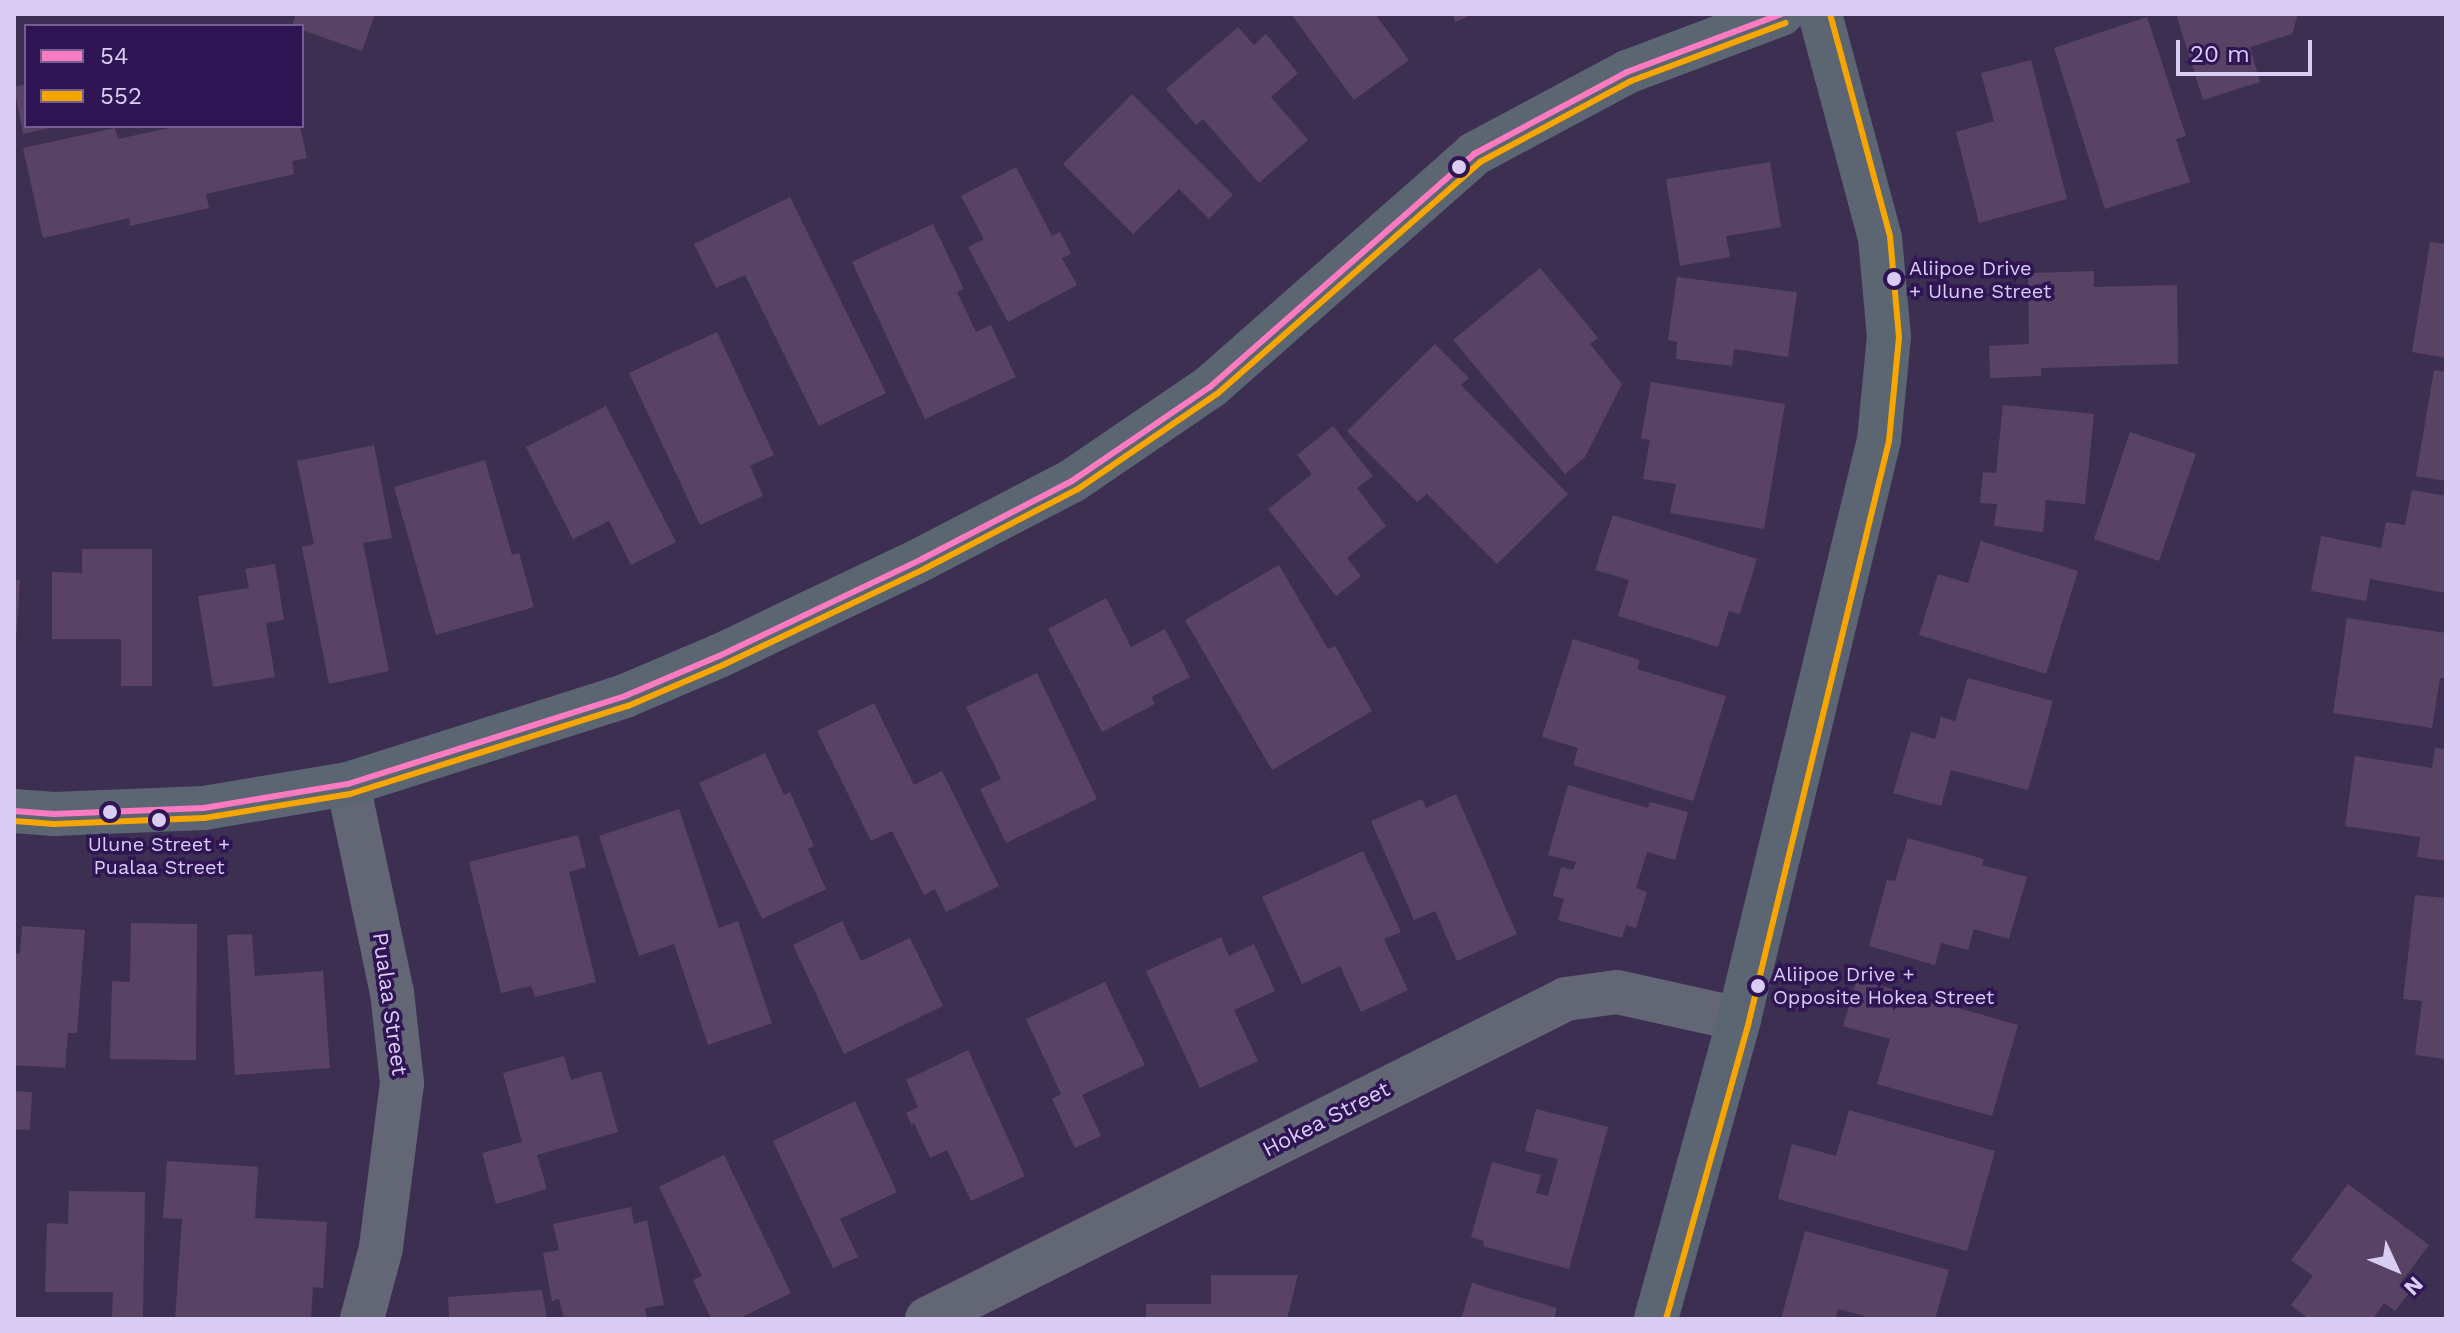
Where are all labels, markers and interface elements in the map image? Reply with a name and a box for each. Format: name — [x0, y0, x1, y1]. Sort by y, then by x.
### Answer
legend — [24, 24, 304, 128]
scale bar — [2180, 24, 2316, 74]
text: 20 m — [2190, 40, 2250, 68]
text: 54 — [100, 42, 129, 70]
text: 552 — [100, 82, 142, 110]
unlabelled marker — [1451, 159, 1467, 175]
place label: Aliipoe Drive + Ulune Street — [1909, 256, 2051, 303]
marker: Aliipoe Drive + Ulune Street — [1886, 271, 1902, 287]
unlabelled marker — [102, 804, 118, 820]
marker: Ulune Street + Pualaa Street — [151, 812, 167, 828]
place label: Ulune Street + Pualaa Street — [88, 832, 230, 879]
street label: Pualaa Street — [367, 930, 413, 1078]
place label: Aliipoe Drive + Opposite Hokea Street — [1773, 962, 1995, 1009]
marker: Aliipoe Drive + Opposite Hokea Street — [1750, 978, 1766, 994]
street label: Hokea Street — [1258, 1075, 1394, 1163]
north arrow — [2356, 1229, 2436, 1309]
text: N — [2399, 1271, 2428, 1301]

